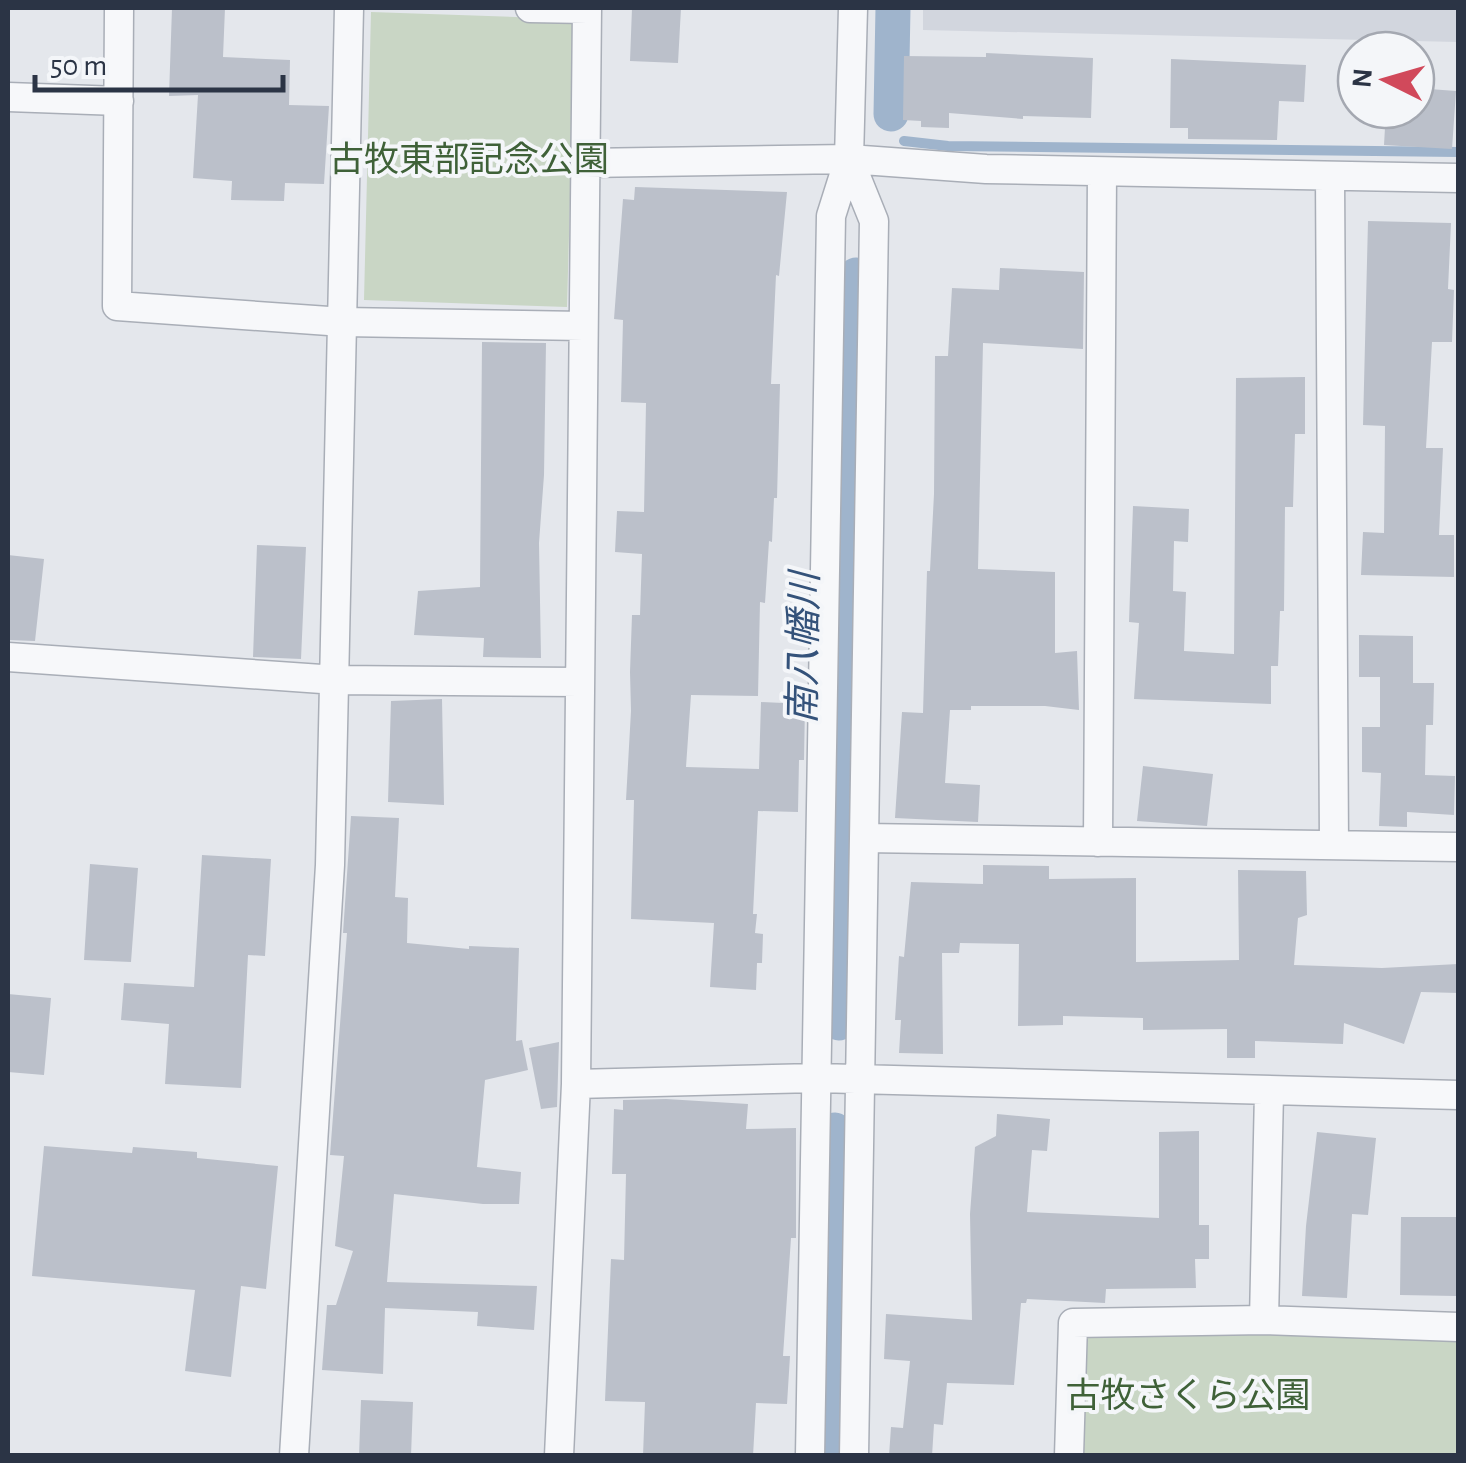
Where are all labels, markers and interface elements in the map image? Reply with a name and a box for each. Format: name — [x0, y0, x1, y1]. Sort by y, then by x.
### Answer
scale bar — [35, 30, 282, 92]
north arrow — [1336, 30, 1436, 130]
text: 50 m — [50, 51, 107, 81]
text: N — [1348, 67, 1378, 89]
park label: 古牧東部記念公園 — [329, 141, 609, 178]
water label: 南八幡川 — [783, 568, 825, 724]
park label: 古牧さくら公園 — [1065, 1377, 1311, 1414]

